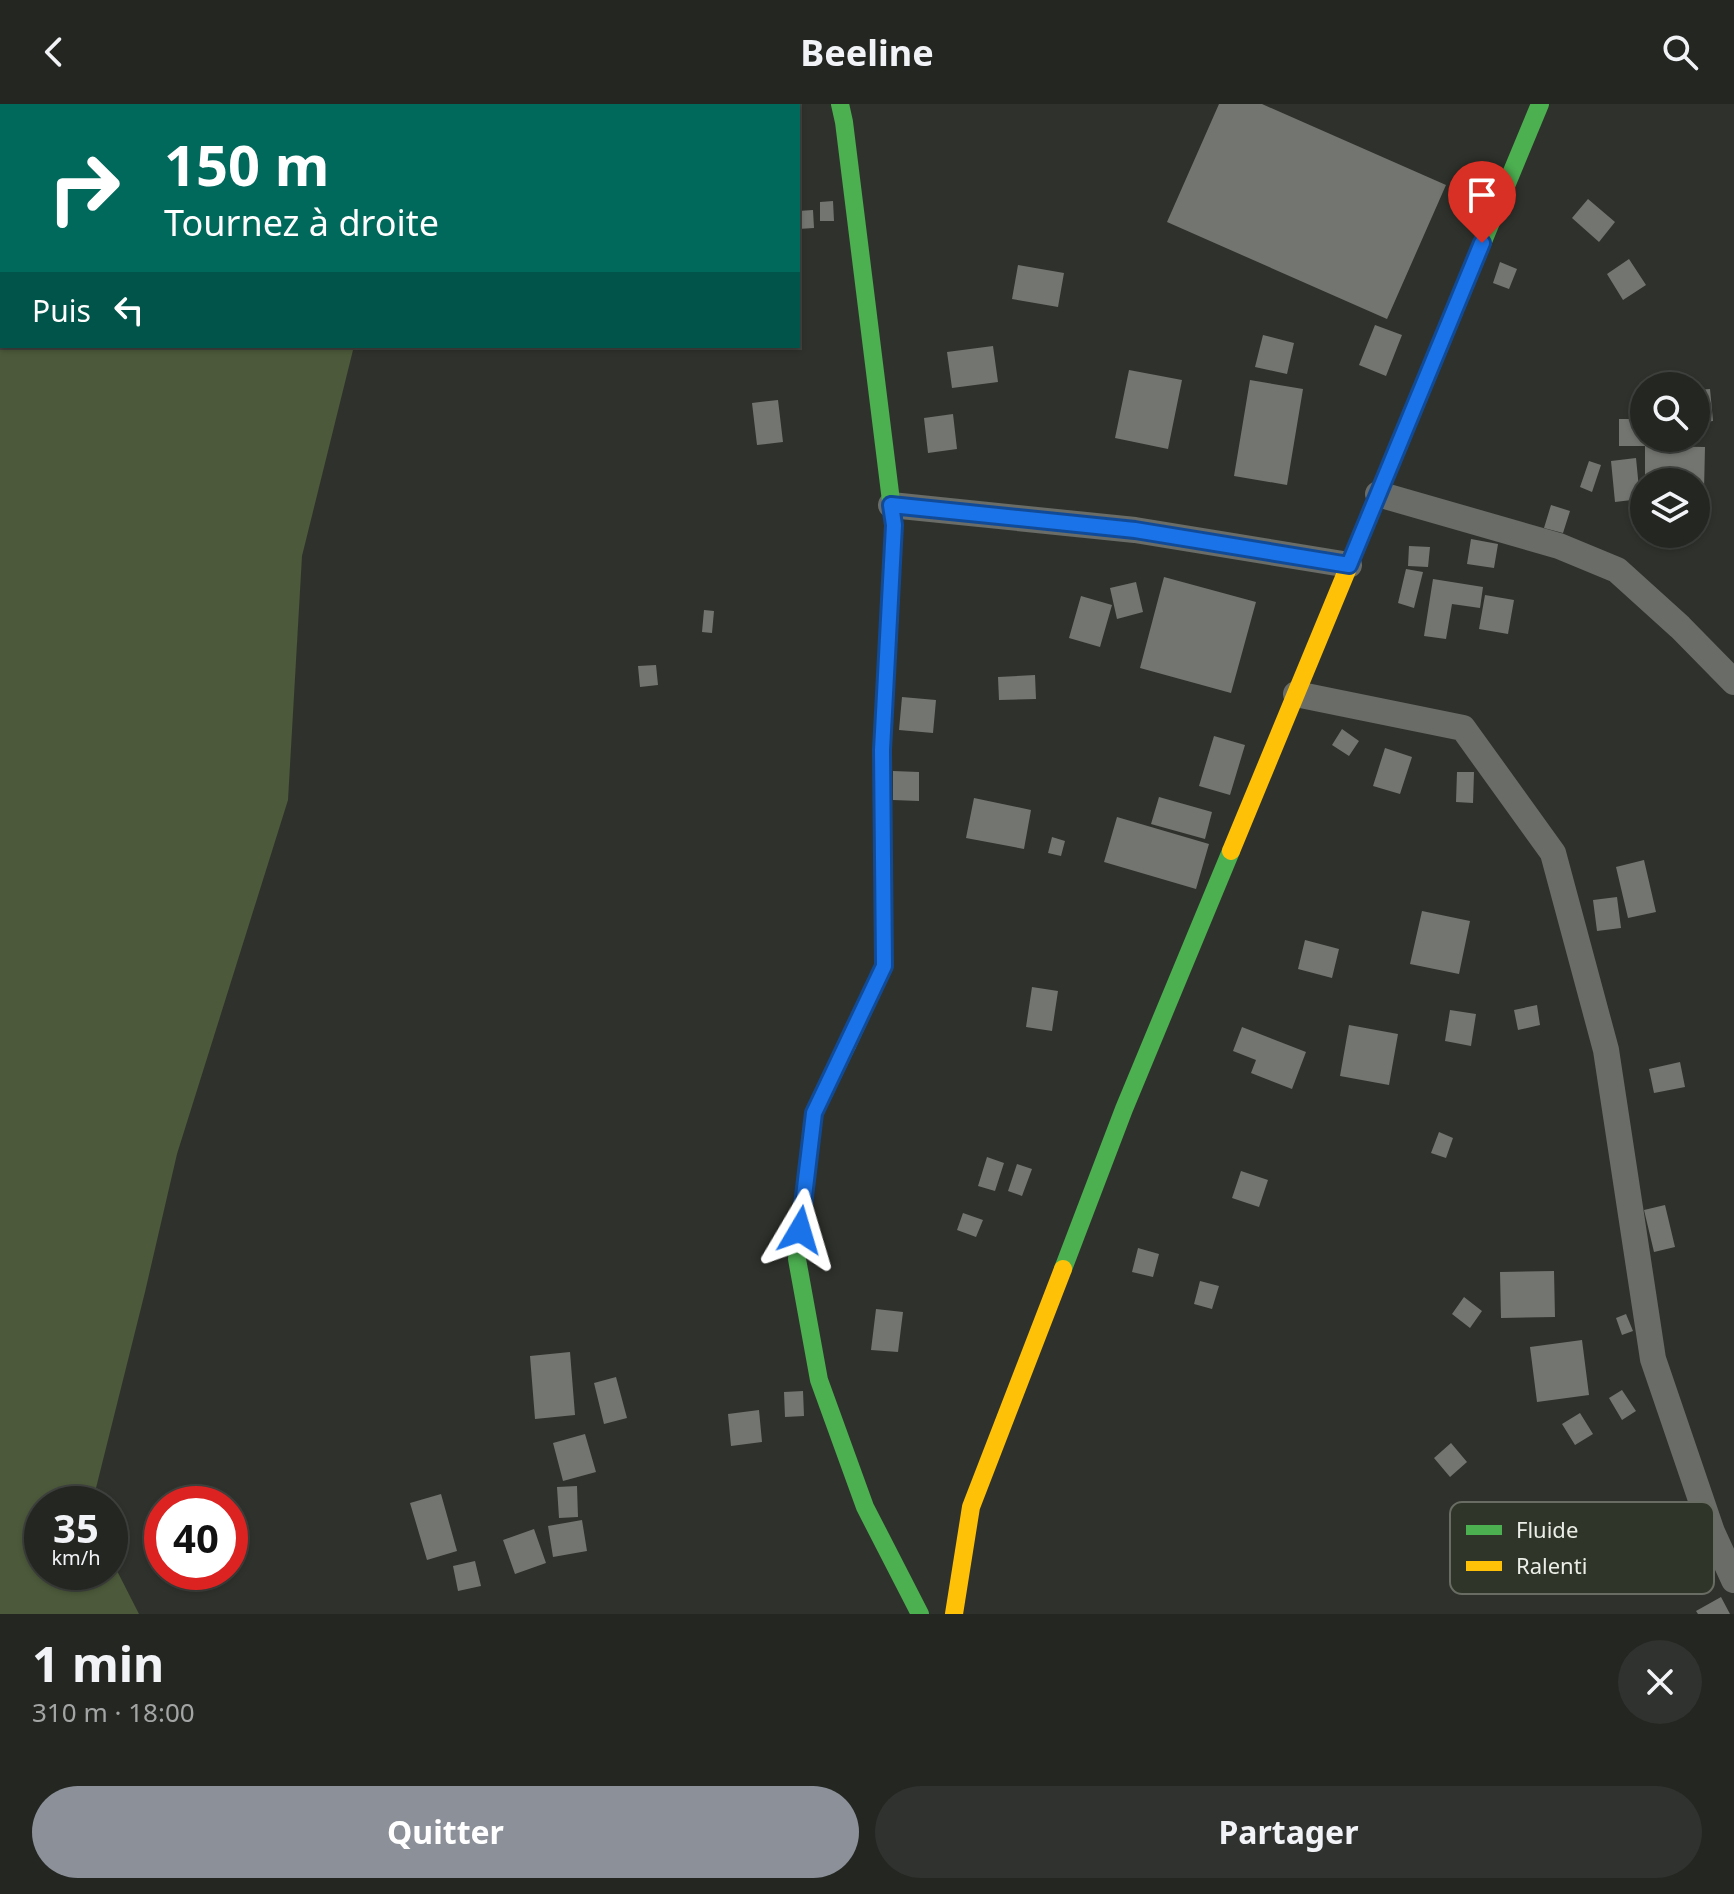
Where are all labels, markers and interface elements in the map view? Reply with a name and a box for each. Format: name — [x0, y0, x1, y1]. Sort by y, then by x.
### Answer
text: Beeline — [800, 28, 934, 77]
icon: back — [32, 30, 76, 74]
icon: search — [1658, 30, 1702, 74]
text: 150 m — [164, 126, 329, 202]
icon: right — [32, 136, 136, 240]
pin — [1448, 161, 1516, 243]
icon: arrive — [1460, 173, 1504, 217]
text: Tournez à droite — [164, 198, 439, 247]
icon: left — [107, 288, 151, 332]
text: Puis — [32, 290, 91, 331]
map controls — [1630, 372, 1710, 548]
button: search — [1630, 372, 1710, 452]
button: layers — [1630, 468, 1710, 548]
position arrow — [758, 1188, 842, 1272]
speed limit sign: 40 — [144, 1486, 248, 1590]
text: 35 — [53, 1500, 99, 1555]
legend — [1450, 1502, 1714, 1594]
text: Fluide — [1516, 1514, 1578, 1544]
text: km/h — [51, 1544, 101, 1571]
text: Ralenti — [1516, 1550, 1587, 1580]
text: 1 min — [32, 1631, 164, 1696]
button: close — [1618, 1640, 1702, 1724]
text: 310 m · 18:00 — [32, 1694, 195, 1730]
button: Quitter — [32, 1786, 859, 1878]
button: Partager — [875, 1786, 1702, 1878]

